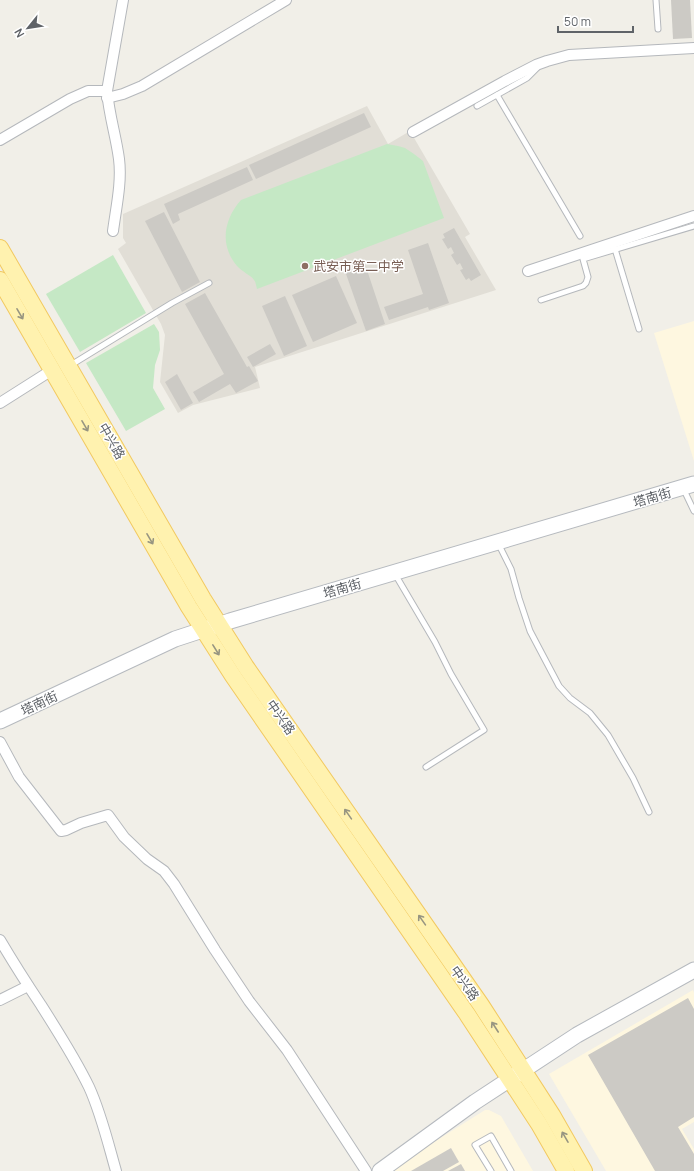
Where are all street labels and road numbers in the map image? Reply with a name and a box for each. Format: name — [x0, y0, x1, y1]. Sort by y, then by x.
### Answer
street label: 中兴路 — [94, 420, 130, 462]
street label: 塔南街 — [631, 483, 673, 511]
street label: 塔南街 — [321, 574, 363, 602]
street label: 塔南街 — [18, 687, 60, 719]
street label: 中兴路 — [262, 696, 300, 738]
street label: 中兴路 — [446, 962, 484, 1004]

